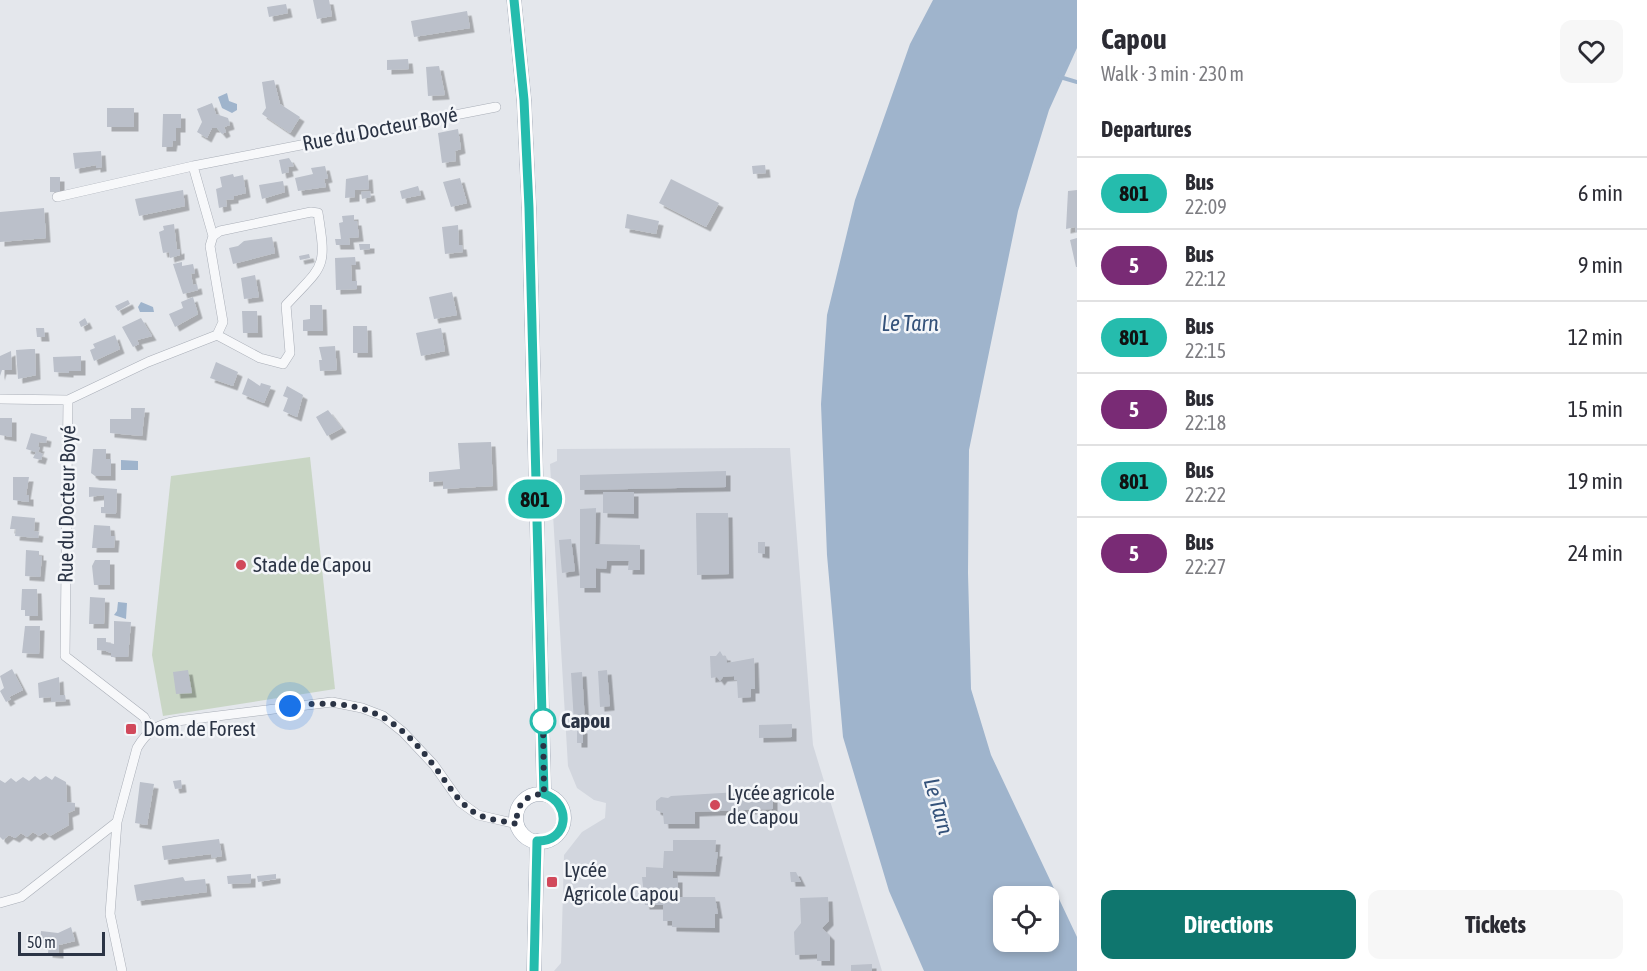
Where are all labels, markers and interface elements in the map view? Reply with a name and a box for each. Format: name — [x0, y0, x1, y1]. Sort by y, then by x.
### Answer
button: heart — [1560, 20, 1623, 83]
text: Capou — [1101, 23, 1167, 55]
text: Walk · 3 min · 230 m — [1101, 62, 1244, 85]
street label: Rue du Docteur Boyé — [300, 101, 459, 155]
text: Departures — [1101, 116, 1191, 142]
text: Bus — [1185, 169, 1214, 195]
text: 6 min — [1578, 180, 1623, 206]
text: 801 — [1119, 181, 1149, 205]
text: 22:09 — [1185, 195, 1227, 218]
text: Bus — [1185, 241, 1214, 267]
text: 9 min — [1578, 252, 1623, 278]
text: 5 — [1129, 253, 1139, 277]
text: 22:12 — [1185, 267, 1226, 290]
water label: Le Tarn — [881, 310, 939, 336]
text: Bus — [1185, 313, 1214, 339]
text: 12 min — [1568, 324, 1623, 350]
text: 801 — [1119, 325, 1149, 349]
text: 22:15 — [1185, 339, 1226, 362]
text: Bus — [1185, 385, 1214, 411]
text: 15 min — [1568, 396, 1623, 422]
text: 5 — [1129, 397, 1139, 421]
text: 22:18 — [1185, 411, 1226, 434]
street label: Rue du Docteur Boyé — [53, 425, 79, 583]
text: Bus — [1185, 457, 1214, 483]
text: 19 min — [1568, 468, 1623, 494]
text: 801 — [1119, 469, 1149, 493]
line badge: 801 — [500, 480, 570, 518]
text: 22:22 — [1185, 483, 1226, 506]
text: 801 — [520, 487, 550, 511]
text: Bus — [1185, 529, 1214, 555]
text: 24 min — [1568, 540, 1623, 566]
text: 5 — [1129, 541, 1139, 565]
place label: Stade de Capou — [253, 552, 372, 576]
text: 22:27 — [1185, 555, 1226, 578]
marker: Stade de Capou — [234, 558, 248, 572]
your location — [275, 691, 305, 721]
marker: Capou — [530, 708, 556, 734]
place label: Capou — [561, 708, 610, 732]
place label: Dom. de Forest — [143, 716, 256, 740]
marker: Dom. de Forest — [124, 722, 138, 736]
water label: Le Tarn — [919, 775, 959, 837]
place label: Lycée agricole de Capou — [727, 780, 835, 828]
marker: Lycée agricole de Capou — [708, 798, 722, 812]
place label: Lycée Agricole Capou — [564, 857, 679, 905]
marker: Lycée Agricole Capou — [545, 875, 559, 889]
map controls — [993, 886, 1059, 952]
button: locate — [993, 886, 1059, 952]
button: Directions — [1101, 890, 1356, 959]
button: Tickets — [1368, 890, 1623, 959]
scale bar — [18, 929, 105, 956]
text: 50 m — [27, 933, 56, 951]

